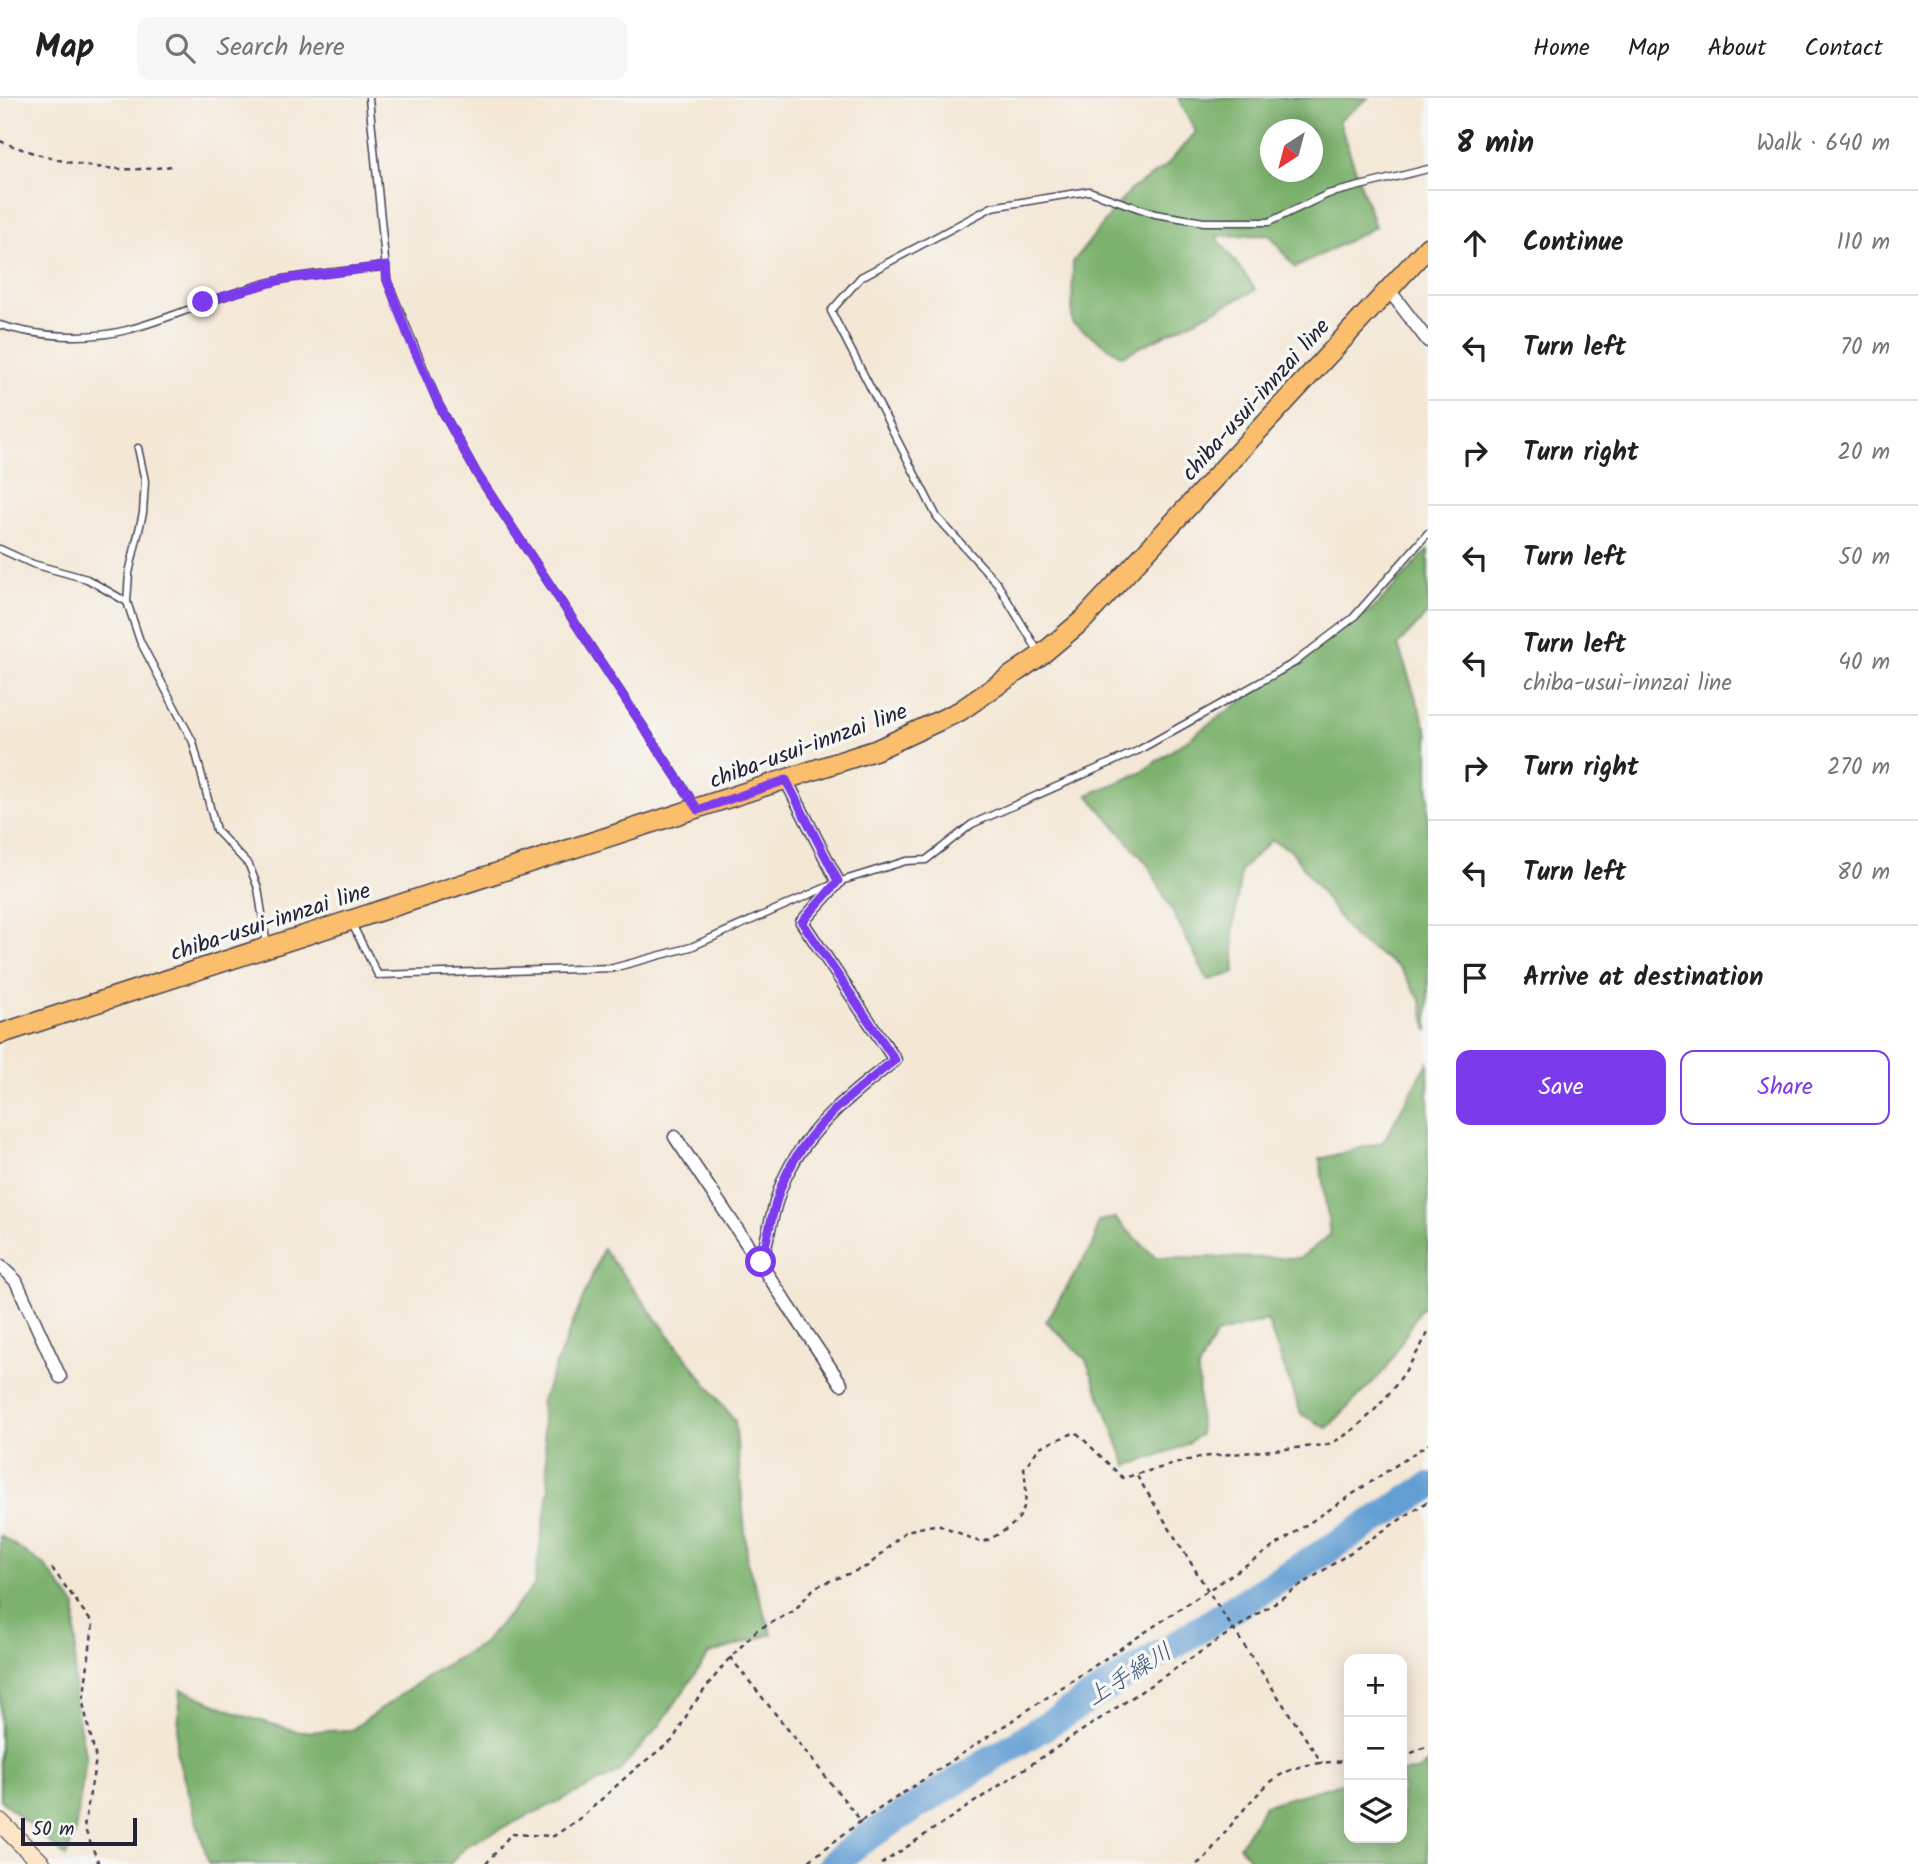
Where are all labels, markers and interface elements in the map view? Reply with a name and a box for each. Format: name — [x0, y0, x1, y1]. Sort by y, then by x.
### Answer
search box — [137, 17, 627, 80]
text: Map — [35, 22, 95, 75]
text: Search here — [217, 27, 345, 69]
icon: search — [161, 29, 199, 67]
text: Home — [1533, 29, 1590, 68]
text: Map — [1628, 29, 1670, 68]
text: About — [1708, 29, 1766, 68]
text: Contact — [1804, 29, 1883, 68]
north arrow — [1260, 119, 1323, 182]
text: 8 min — [1456, 120, 1534, 168]
text: Walk · 640 m — [1756, 126, 1890, 162]
text: Continue — [1523, 222, 1624, 264]
icon: ahead — [1456, 224, 1494, 262]
text: 110 m — [1837, 225, 1890, 261]
route end — [187, 286, 218, 317]
street label: chiba-usui-innzai line — [1173, 311, 1340, 490]
text: Turn left — [1523, 327, 1626, 369]
icon: left — [1456, 329, 1494, 367]
text: 70 m — [1840, 330, 1890, 366]
text: Turn right — [1523, 432, 1639, 474]
icon: right — [1456, 434, 1494, 472]
text: 20 m — [1838, 435, 1890, 471]
text: Turn left — [1523, 537, 1626, 579]
icon: left — [1456, 539, 1494, 577]
text: 50 m — [1839, 540, 1890, 576]
text: Turn left — [1523, 624, 1626, 666]
icon: left — [1456, 644, 1494, 682]
text: 40 m — [1838, 645, 1890, 681]
text: chiba-usui-innzai line — [1523, 666, 1732, 702]
street label: chiba-usui-innzai line — [704, 694, 913, 799]
text: Turn right — [1523, 747, 1639, 789]
icon: right — [1456, 749, 1494, 787]
text: 270 m — [1827, 750, 1890, 786]
text: Turn left — [1523, 852, 1626, 894]
icon: left — [1456, 854, 1494, 892]
text: 80 m — [1837, 855, 1890, 891]
street label: chiba-usui-innzai line — [166, 874, 375, 972]
text: Arrive at destination — [1523, 957, 1763, 999]
icon: arrive — [1456, 959, 1494, 997]
button: Save — [1456, 1050, 1666, 1125]
button: Share — [1680, 1050, 1890, 1125]
route start — [745, 1246, 776, 1277]
water label: 上手繰川 — [1079, 1633, 1181, 1717]
map controls — [1344, 1654, 1407, 1843]
button: + — [1344, 1654, 1407, 1717]
button: − — [1344, 1717, 1407, 1780]
button: layers — [1344, 1780, 1407, 1843]
scale bar — [21, 1815, 136, 1847]
text: 50 m — [32, 1815, 74, 1845]

